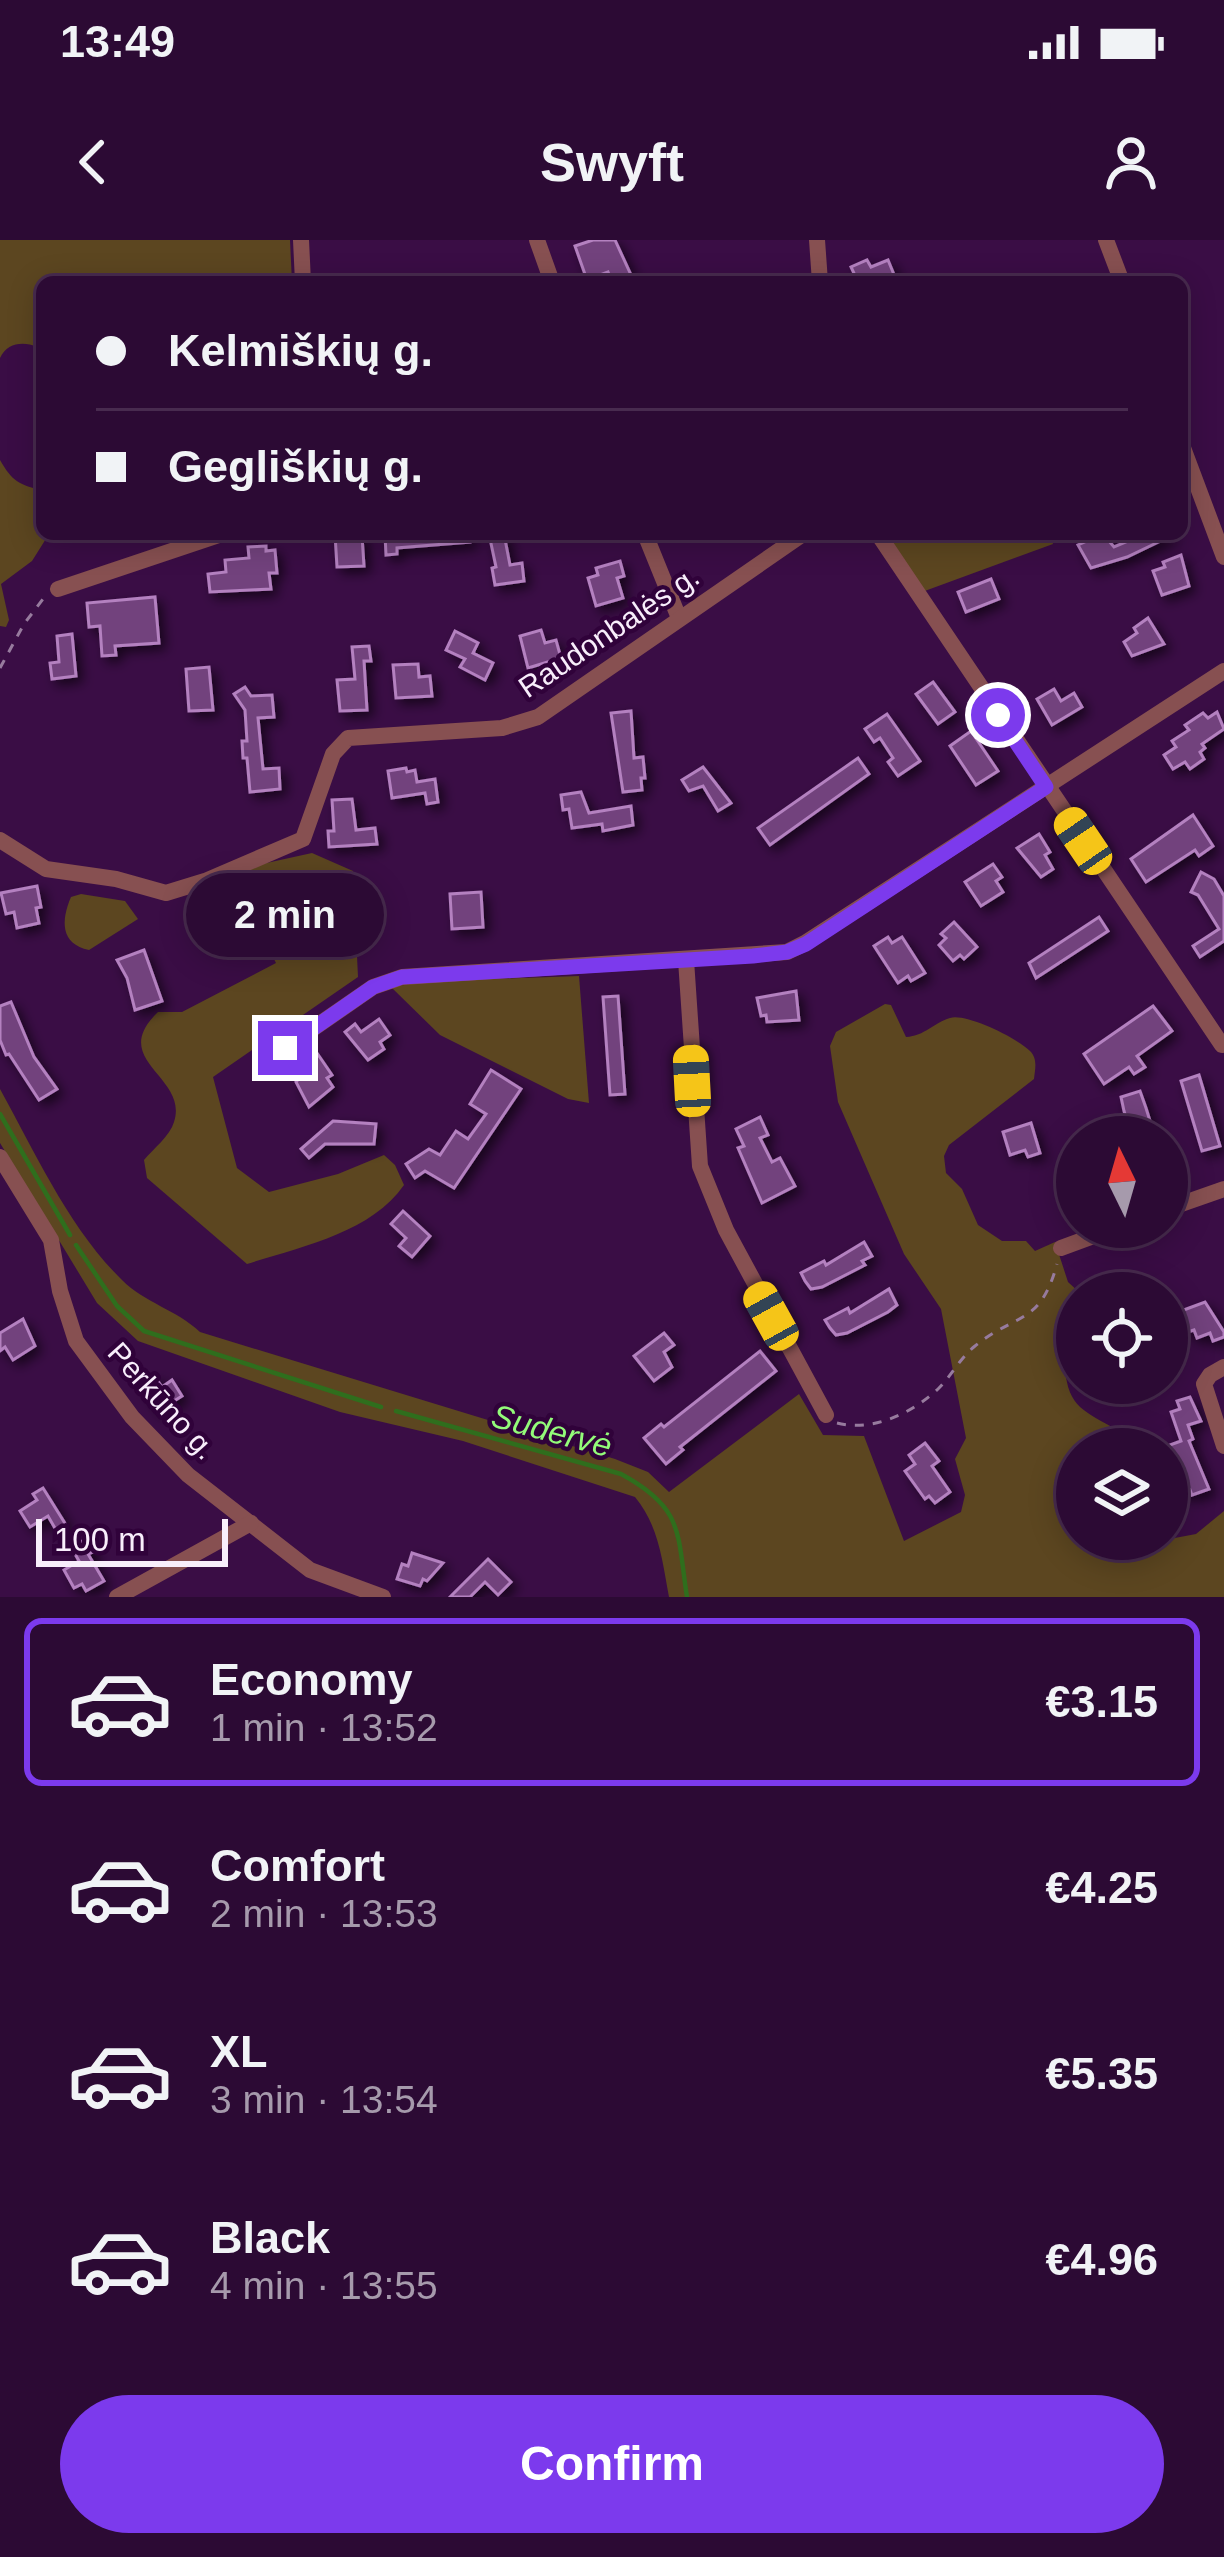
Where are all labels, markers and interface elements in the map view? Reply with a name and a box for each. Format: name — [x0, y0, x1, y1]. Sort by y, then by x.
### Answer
text: 13:49 — [60, 16, 175, 67]
icon: back — [60, 129, 126, 195]
icon: person — [1098, 129, 1164, 195]
text: Swyft — [540, 132, 684, 192]
text: Kelmiškių g. — [168, 325, 433, 376]
text: Gegliškių g. — [168, 441, 423, 492]
street label: Raudonbalės g. — [512, 559, 705, 704]
route start — [971, 688, 1025, 742]
car — [1048, 801, 1118, 881]
callout: 2 min — [186, 874, 384, 958]
text: 2 min — [234, 893, 336, 936]
route end — [258, 1021, 312, 1075]
car — [672, 1044, 712, 1118]
north arrow — [1056, 1116, 1188, 1248]
map controls — [1056, 1116, 1188, 1560]
button: locate — [1056, 1272, 1188, 1404]
car — [738, 1276, 804, 1356]
street label: Perkūno g. — [102, 1336, 223, 1466]
water label: Sudervė — [488, 1397, 616, 1464]
button: layers — [1056, 1428, 1188, 1560]
scale bar — [36, 1513, 228, 1566]
text: 100 m — [54, 1521, 146, 1558]
icon: car — [66, 1648, 174, 1756]
text: Economy — [210, 1654, 413, 1705]
text: €3.15 — [1045, 1676, 1158, 1727]
text: 1 min · 13:52 — [210, 1706, 438, 1749]
icon: car — [66, 1834, 174, 1942]
text: Comfort — [210, 1840, 385, 1891]
text: €4.25 — [1045, 1862, 1158, 1913]
text: 2 min · 13:53 — [210, 1892, 438, 1935]
icon: car — [66, 2020, 174, 2128]
text: XL — [210, 2026, 268, 2077]
text: €5.35 — [1045, 2048, 1158, 2099]
text: 3 min · 13:54 — [210, 2078, 438, 2121]
icon: car — [66, 2206, 174, 2314]
text: Black — [210, 2212, 330, 2263]
text: €4.96 — [1045, 2234, 1158, 2285]
text: 4 min · 13:55 — [210, 2264, 438, 2307]
button: Confirm — [60, 2395, 1164, 2533]

